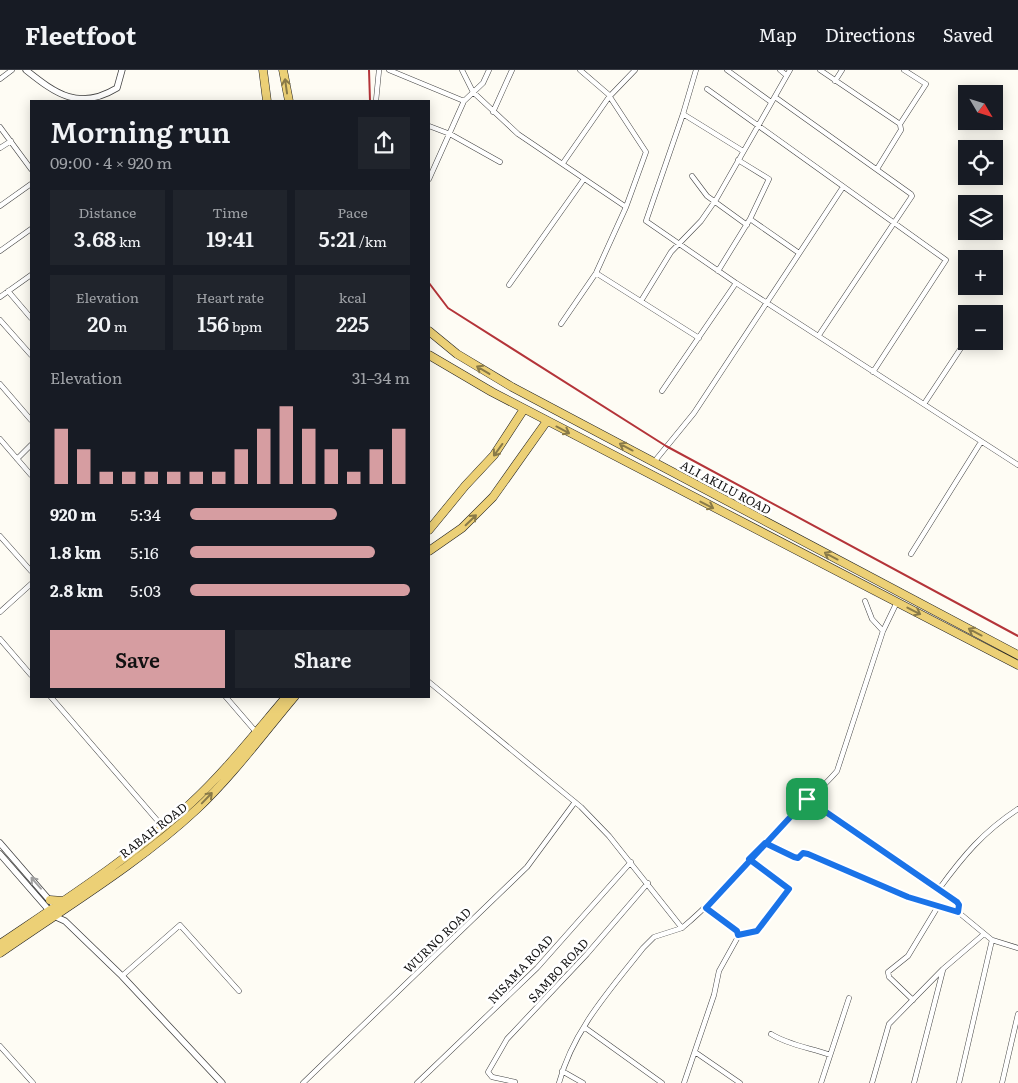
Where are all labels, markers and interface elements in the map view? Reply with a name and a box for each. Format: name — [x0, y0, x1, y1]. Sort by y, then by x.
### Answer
text: Fleetfoot — [25, 17, 136, 52]
text: Map — [759, 21, 797, 48]
text: Directions — [825, 21, 915, 48]
text: Saved — [943, 21, 993, 48]
one-way arrow — [280, 78, 290, 94]
north arrow — [958, 85, 1002, 130]
map controls — [958, 85, 1003, 350]
text: Morning run — [50, 110, 231, 152]
button: share — [358, 117, 410, 169]
button: locate — [958, 140, 1003, 185]
text: 09:00 · 4 × 920 m — [50, 150, 172, 174]
button: layers — [958, 195, 1003, 240]
text: Distance — [78, 202, 136, 222]
text: Time — [212, 202, 248, 222]
text: Pace — [338, 202, 368, 222]
text: 3.68 — [74, 222, 116, 253]
text: 19:41 — [206, 222, 254, 253]
text: 5:21 — [318, 222, 356, 253]
text: km — [116, 231, 141, 251]
text: /km — [356, 231, 387, 251]
button: + — [958, 250, 1003, 295]
text: Elevation — [76, 287, 139, 307]
text: Heart rate — [196, 287, 264, 307]
text: kcal — [339, 287, 366, 307]
button: − — [958, 305, 1003, 350]
text: 20 — [87, 307, 111, 338]
text: 156 — [198, 307, 229, 338]
text: 225 — [336, 307, 369, 338]
text: m — [111, 316, 127, 336]
text: bpm — [229, 316, 262, 336]
text: Elevation — [50, 365, 122, 389]
text: 31–34 m — [352, 365, 410, 389]
one-way arrow — [476, 365, 490, 375]
one-way arrow — [555, 425, 570, 435]
one-way arrow — [619, 442, 634, 451]
one-way arrow — [492, 443, 503, 456]
street label: ALI AKILU ROAD — [677, 455, 775, 519]
one-way arrow — [699, 501, 714, 510]
text: 920 m — [50, 502, 97, 526]
text: 5:34 — [130, 502, 161, 526]
one-way arrow — [464, 514, 477, 526]
text: 1.8 km — [50, 540, 101, 564]
text: 5:16 — [130, 540, 159, 564]
one-way arrow — [824, 551, 839, 561]
text: 2.8 km — [50, 578, 103, 602]
text: 5:03 — [130, 578, 161, 602]
one-way arrow — [906, 607, 921, 616]
one-way arrow — [968, 627, 983, 636]
button: Save — [50, 630, 225, 688]
button: Share — [235, 630, 410, 688]
pin — [786, 778, 828, 820]
icon: arrive — [793, 785, 821, 813]
one-way arrow — [201, 792, 213, 805]
street label: RABAH ROAD — [115, 798, 191, 862]
one-way arrow — [30, 877, 41, 890]
street label: WURNO ROAD — [399, 903, 475, 977]
street label: NISAMA ROAD — [483, 930, 557, 1008]
street label: SAMBO ROAD — [523, 934, 593, 1006]

